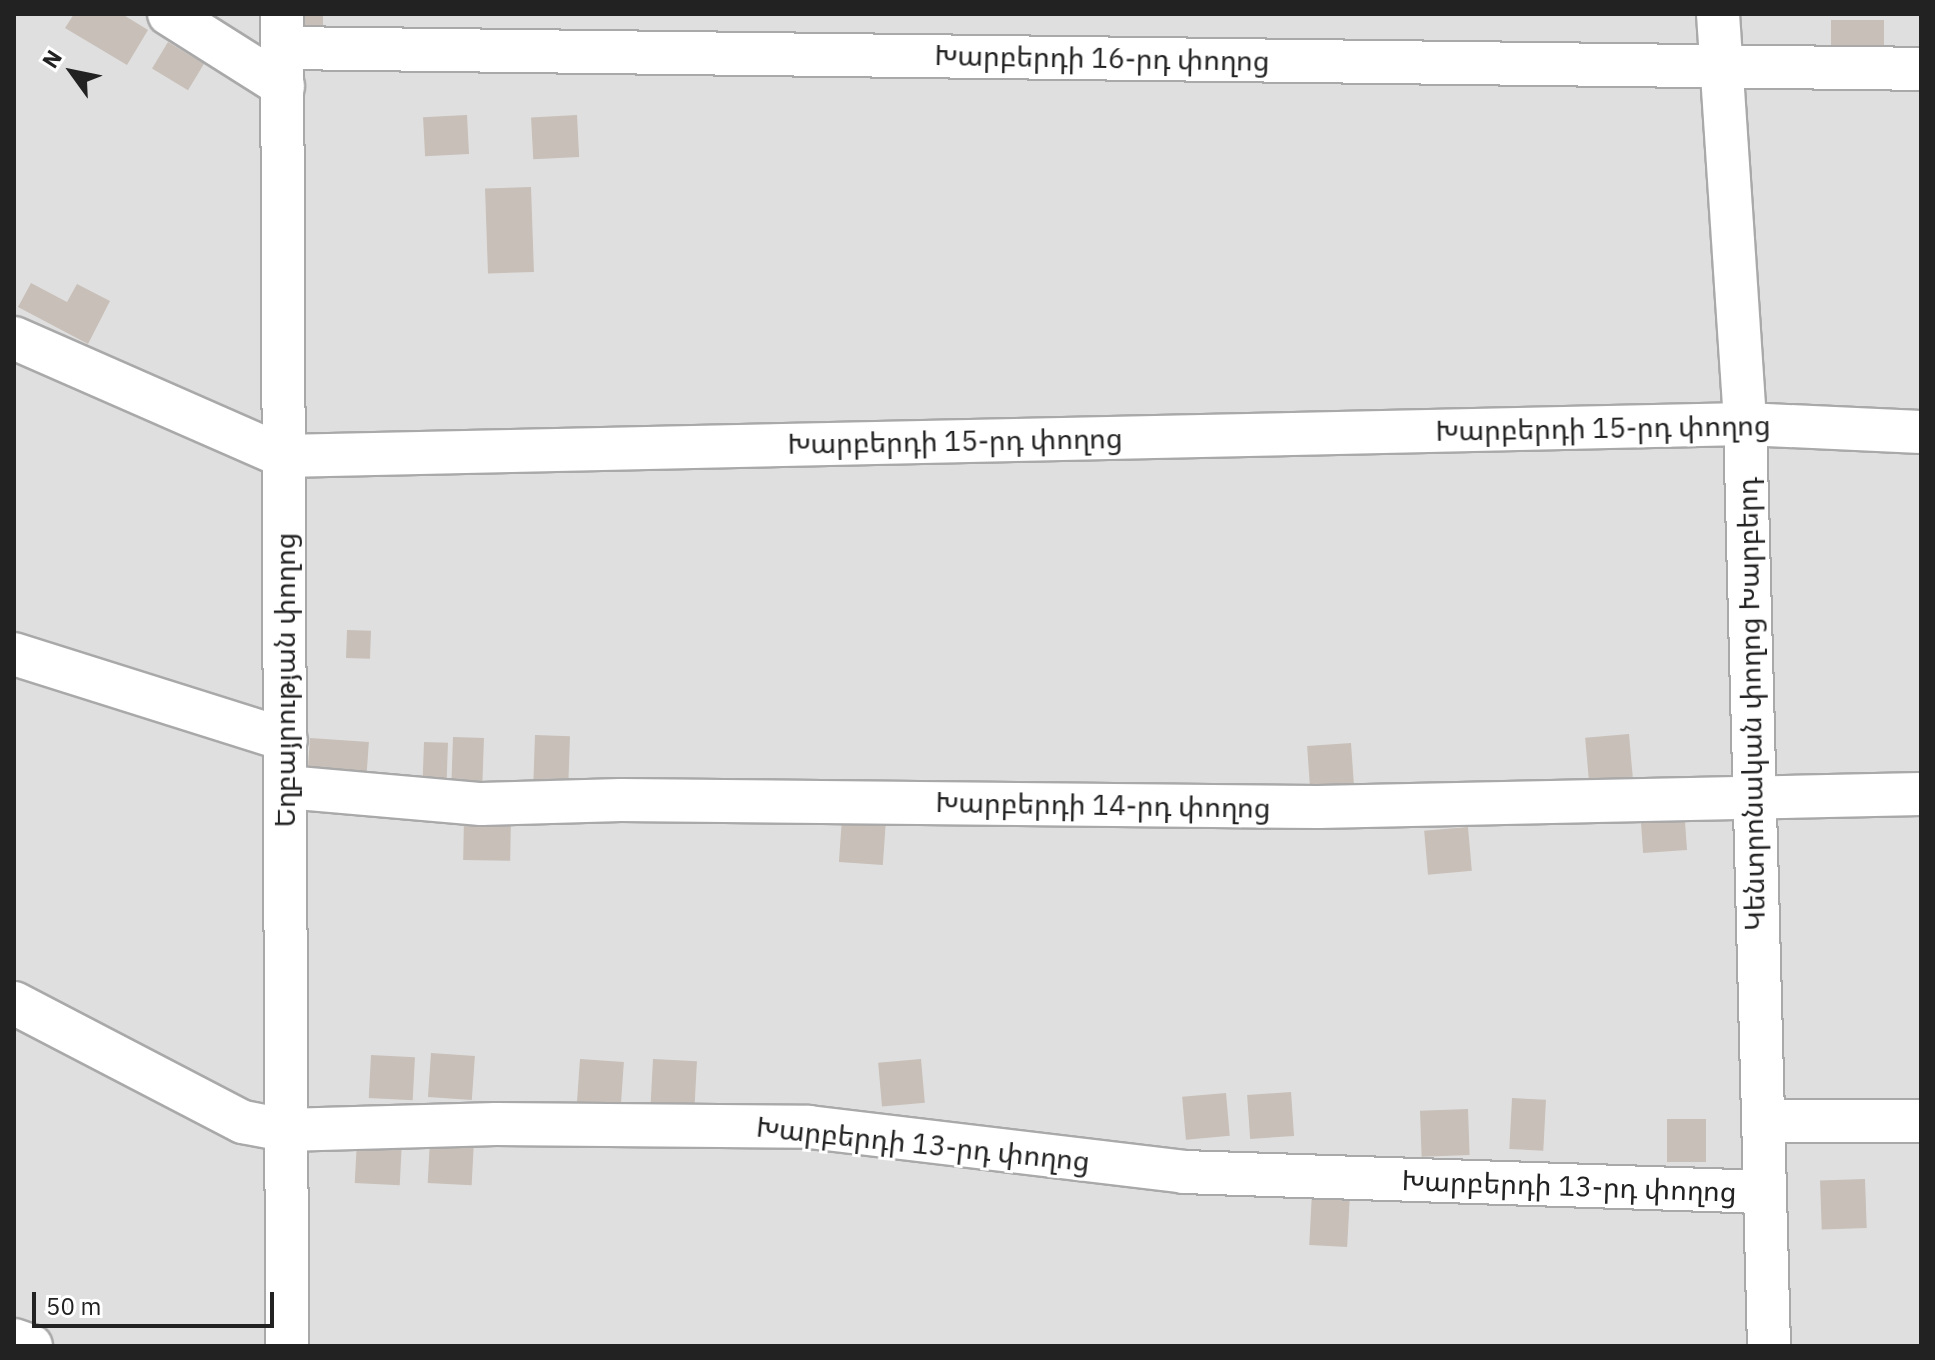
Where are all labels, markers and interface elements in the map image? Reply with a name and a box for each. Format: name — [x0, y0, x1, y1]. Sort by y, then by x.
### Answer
north arrow — [32, 32, 112, 112]
street label: Խարբերդի 16-րդ փողոց — [934, 38, 1270, 78]
text: N — [35, 44, 68, 73]
street label: Խարբերդի 15-րդ փողոց — [1435, 408, 1771, 448]
street label: Խարբերդի 15-րդ փողոց — [787, 421, 1123, 461]
street label: Կենտրոնական փողոց Խարբերդ — [1730, 477, 1772, 931]
street label: Եղբայրության փողոց — [268, 532, 302, 828]
street label: Խարբերդի 14-րդ փողոց — [935, 785, 1271, 825]
street label: Խարբերդի 13-րդ փողոց — [755, 1110, 1091, 1178]
street label: Խարբերդի 13-րդ փողոց — [1401, 1163, 1737, 1209]
scale bar — [36, 1276, 278, 1326]
text: 50 m — [46, 1290, 101, 1322]

